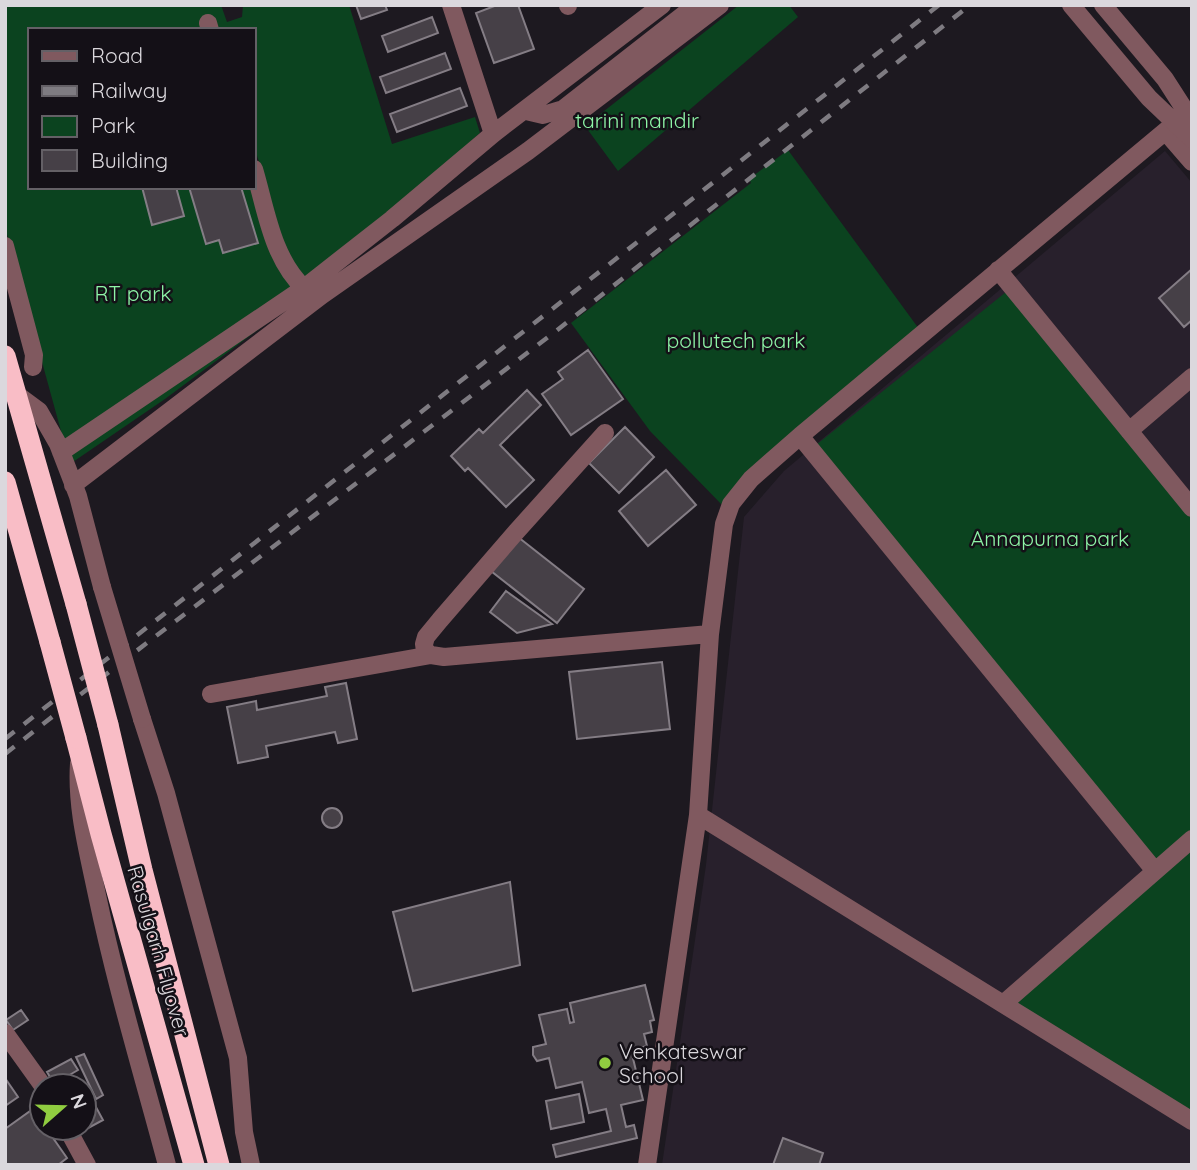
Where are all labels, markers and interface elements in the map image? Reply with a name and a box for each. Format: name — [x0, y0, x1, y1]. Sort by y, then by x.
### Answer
legend — [28, 28, 256, 189]
text: Road — [91, 42, 143, 68]
text: Railway — [91, 77, 167, 103]
park label: tarini mandir — [575, 107, 699, 133]
text: Park — [91, 112, 135, 138]
text: Building — [91, 147, 168, 173]
park label: RT park — [95, 280, 171, 306]
park label: pollutech park — [666, 327, 806, 353]
park label: Annapurna park — [971, 525, 1129, 551]
street label: Rasulgarh Flyover — [122, 863, 196, 1039]
place label: Venkateswar School — [619, 1038, 746, 1088]
marker: Venkateswar School — [597, 1055, 613, 1071]
north arrow — [28, 1072, 98, 1142]
text: N — [65, 1091, 93, 1112]

